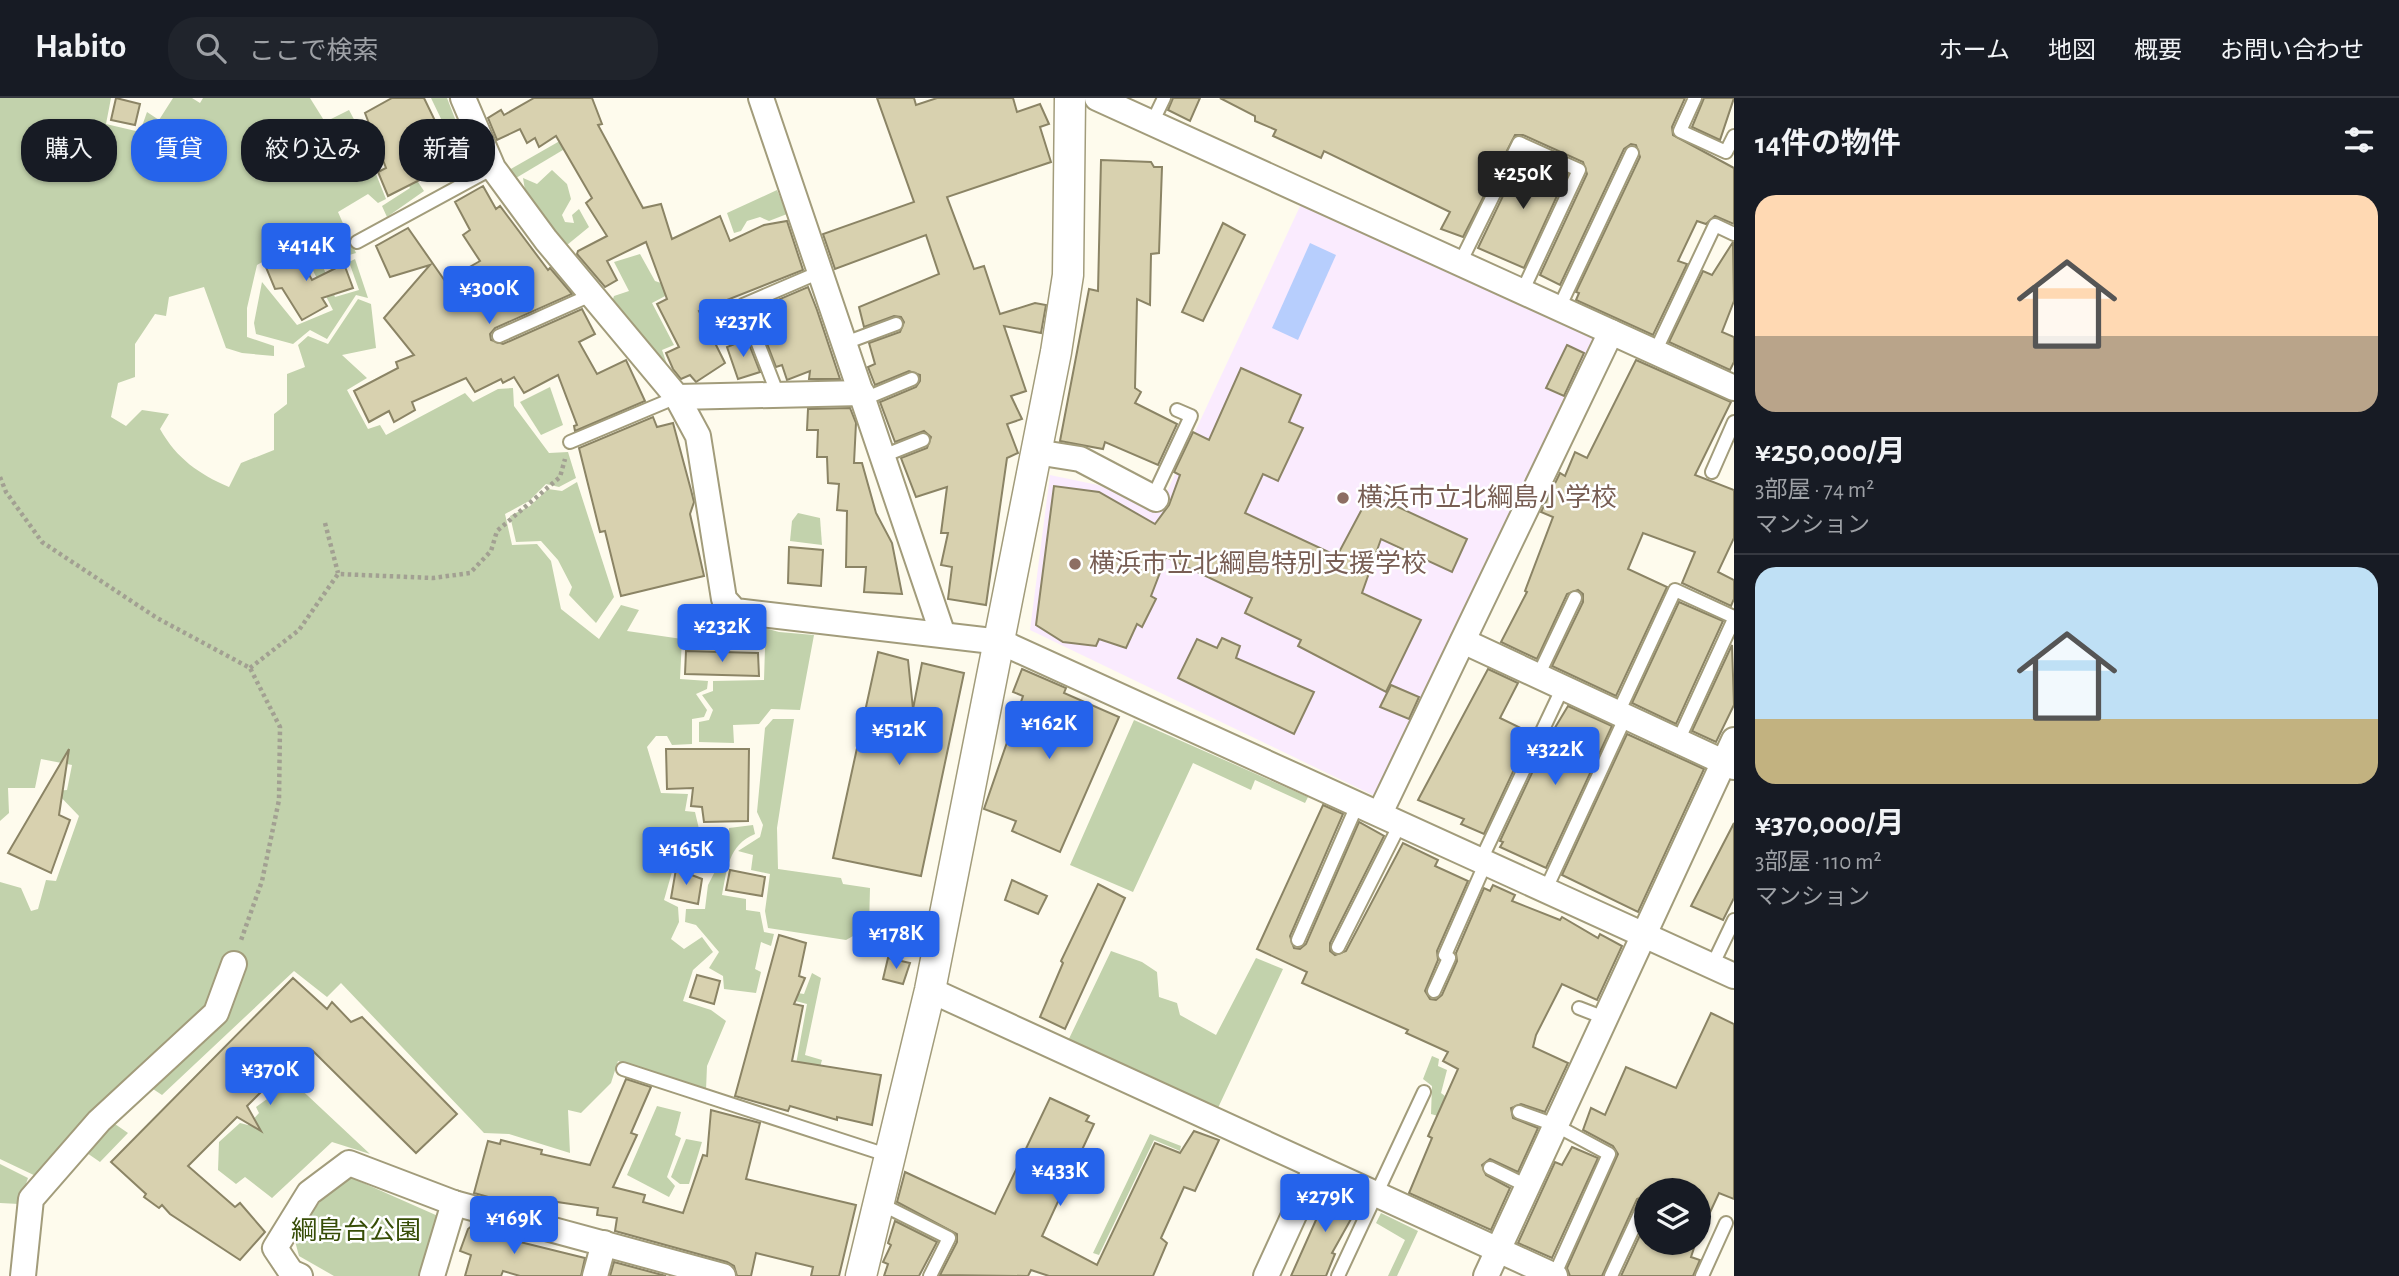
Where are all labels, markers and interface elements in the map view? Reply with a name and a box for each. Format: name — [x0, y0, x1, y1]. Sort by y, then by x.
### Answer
search box — [168, 17, 658, 80]
icon: search — [192, 29, 230, 67]
text: Habito — [35, 31, 126, 64]
text: ここで検索 — [248, 38, 378, 64]
text: ホーム — [1939, 39, 2010, 63]
text: 地図 — [2048, 39, 2096, 63]
text: 概要 — [2134, 39, 2182, 63]
text: お問い合わせ — [2220, 39, 2364, 63]
chip: 購入 — [21, 119, 117, 182]
chip: 賃貸 — [131, 119, 227, 182]
chip: 絞り込み — [241, 119, 385, 182]
chip: 新着 — [399, 119, 495, 182]
icon: filters — [2340, 121, 2378, 159]
text: 14件の物件 — [1755, 129, 1901, 159]
pin: ¥250K — [1474, 152, 1572, 211]
text: ¥250K — [1494, 162, 1552, 185]
pin: ¥414K — [257, 223, 355, 283]
text: ¥414K — [278, 234, 334, 257]
icon: home — [2004, 241, 2130, 367]
pin: ¥300K — [440, 266, 538, 326]
text: ¥300K — [459, 277, 519, 300]
pin: ¥237K — [694, 300, 792, 359]
text: ¥237K — [715, 310, 771, 333]
text: ¥250,000/月 — [1755, 437, 1906, 467]
text: 3部屋 · 74 m² — [1755, 479, 1874, 502]
place label: 横浜市立北綱島小学校 — [1357, 483, 1617, 511]
marker: 横浜市立北綱島小学校 — [1335, 490, 1351, 506]
text: マンション — [1755, 514, 1870, 537]
place label: 横浜市立北綱島特別支援学校 — [1089, 549, 1427, 577]
marker: 横浜市立北綱島特別支援学校 — [1067, 556, 1083, 572]
pin: ¥232K — [673, 604, 771, 664]
icon: home — [2004, 613, 2130, 739]
text: ¥232K — [693, 615, 751, 638]
pin: ¥162K — [1000, 702, 1098, 761]
pin: ¥512K — [850, 708, 948, 767]
text: ¥162K — [1021, 712, 1077, 735]
text: ¥512K — [872, 718, 926, 741]
pin: ¥322K — [1506, 728, 1604, 787]
text: ¥322K — [1526, 738, 1584, 761]
text: ¥370,000/月 — [1755, 809, 1905, 839]
pin: ¥165K — [637, 828, 735, 887]
text: ¥165K — [659, 838, 713, 861]
text: 3部屋 · 110 m² — [1755, 851, 1882, 874]
text: マンション — [1755, 886, 1870, 909]
pin: ¥178K — [847, 912, 945, 971]
text: ¥178K — [868, 922, 924, 945]
pin: ¥370K — [221, 1048, 319, 1107]
text: ¥370K — [241, 1058, 299, 1081]
pin: ¥433K — [1011, 1148, 1109, 1208]
text: ¥433K — [1032, 1159, 1088, 1182]
pin: ¥279K — [1276, 1174, 1374, 1234]
map controls — [1634, 1178, 1711, 1255]
button: layers — [1634, 1178, 1711, 1255]
text: ¥279K — [1296, 1185, 1354, 1208]
pin: ¥169K — [465, 1196, 563, 1256]
text: ¥169K — [486, 1207, 542, 1230]
park label: 綱島台公園 — [291, 1216, 421, 1244]

